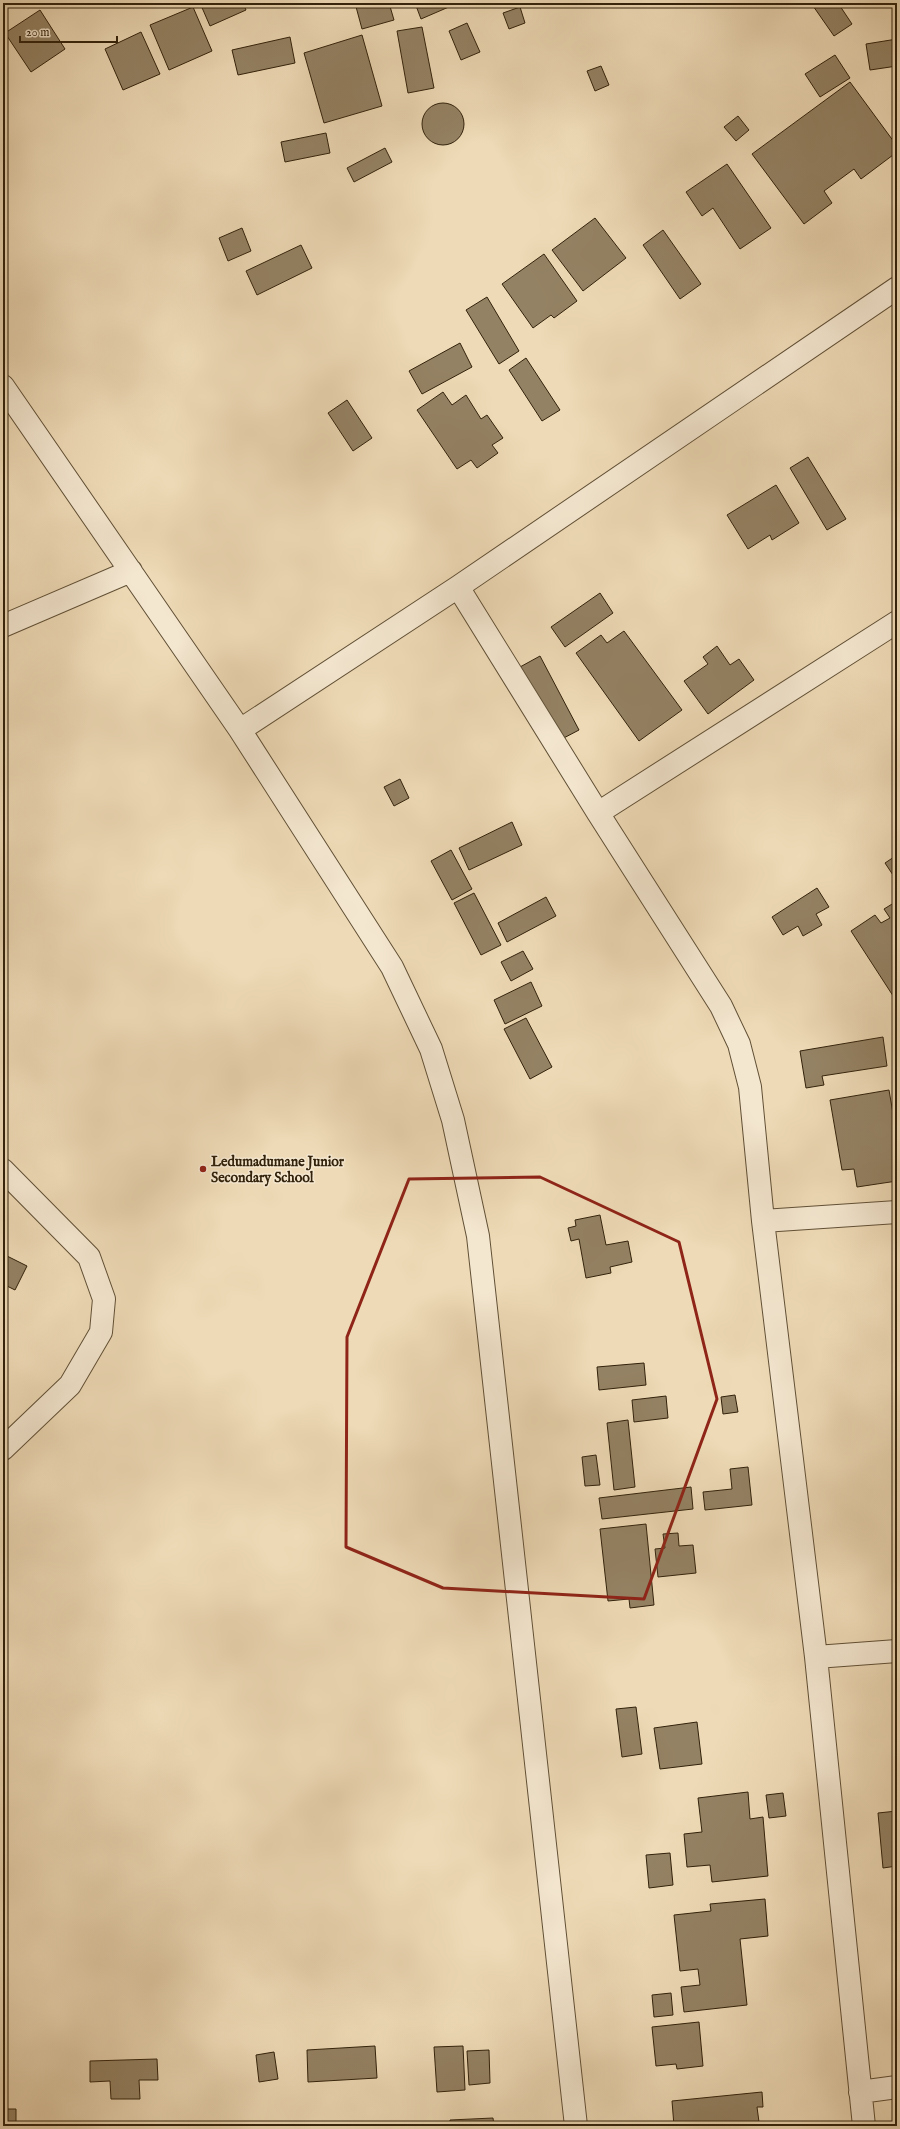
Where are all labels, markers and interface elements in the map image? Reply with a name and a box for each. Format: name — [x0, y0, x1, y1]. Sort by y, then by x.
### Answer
scale bar — [20, 18, 117, 44]
text: 20 m — [26, 25, 49, 40]
place label: Ledumadumane Junior Secondary School — [211, 1153, 345, 1187]
marker: Ledumadumane Junior Secondary School — [198, 1164, 208, 1174]

